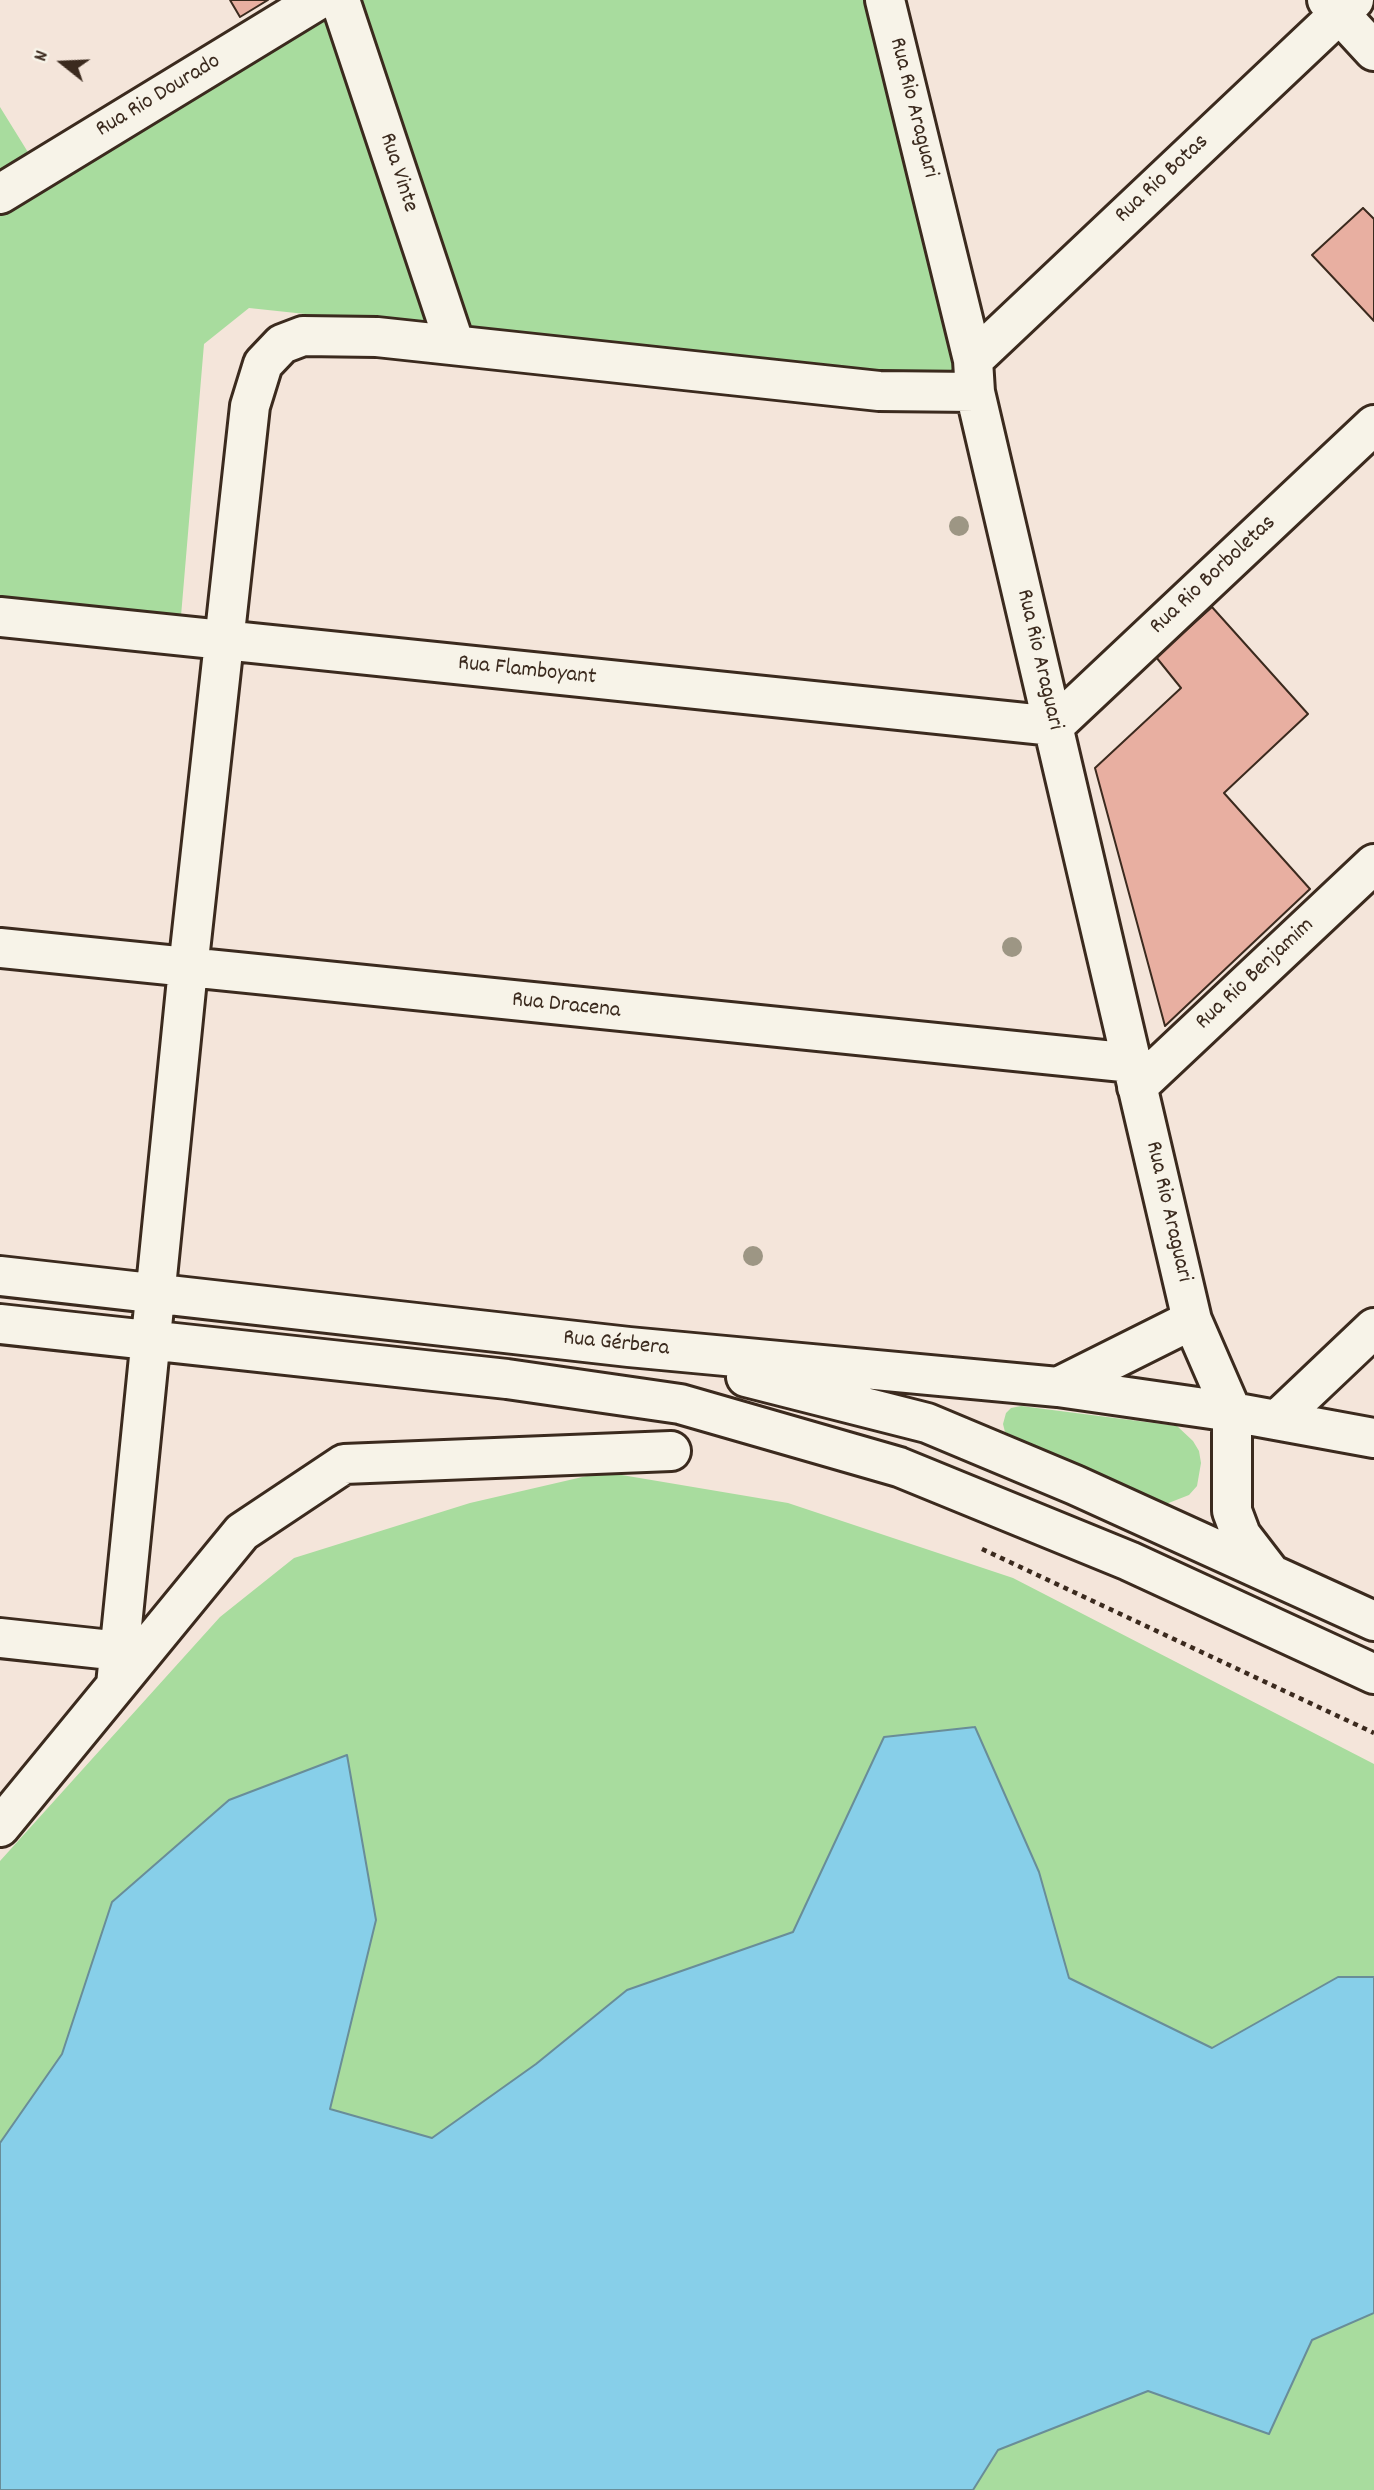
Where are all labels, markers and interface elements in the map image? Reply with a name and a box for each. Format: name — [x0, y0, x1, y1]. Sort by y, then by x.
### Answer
north arrow — [28, 28, 98, 98]
street label: Rua Rio Araguari — [881, 35, 943, 181]
text: N — [28, 48, 57, 65]
street label: Rua Rio Dourado — [92, 49, 226, 145]
street label: Rua Vinte — [371, 130, 423, 216]
street label: Rua Rio Botas — [1110, 130, 1216, 230]
street label: Rua Rio Borboletas — [1145, 510, 1283, 642]
street label: Rua Rio Araguari — [1008, 587, 1068, 733]
street label: Rua Flamboyant — [456, 651, 598, 693]
street label: Rua Rio Benjamim — [1191, 913, 1321, 1037]
street label: Rua Dracena — [510, 988, 622, 1026]
street label: Rua Rio Araguari — [1137, 1139, 1197, 1285]
street label: Rua Gérbera — [562, 1326, 670, 1364]

